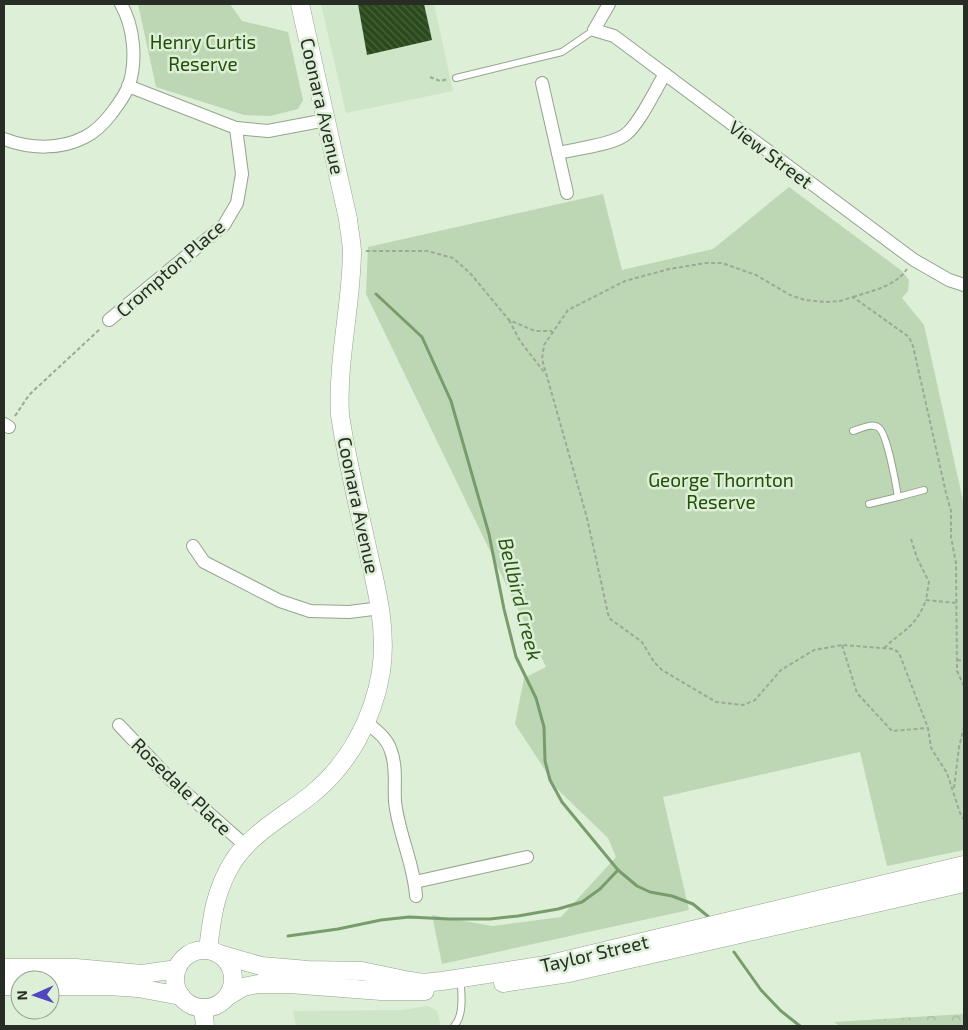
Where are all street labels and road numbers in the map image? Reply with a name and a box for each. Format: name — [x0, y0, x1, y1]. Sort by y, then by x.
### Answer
street label: Coonara Avenue — [296, 36, 350, 176]
street label: View Street — [725, 115, 817, 193]
street label: Crompton Place — [111, 215, 229, 321]
street label: Coonara Avenue — [333, 434, 385, 576]
street label: Rosedale Place — [127, 732, 237, 840]
street label: Taylor Street — [538, 929, 650, 977]

